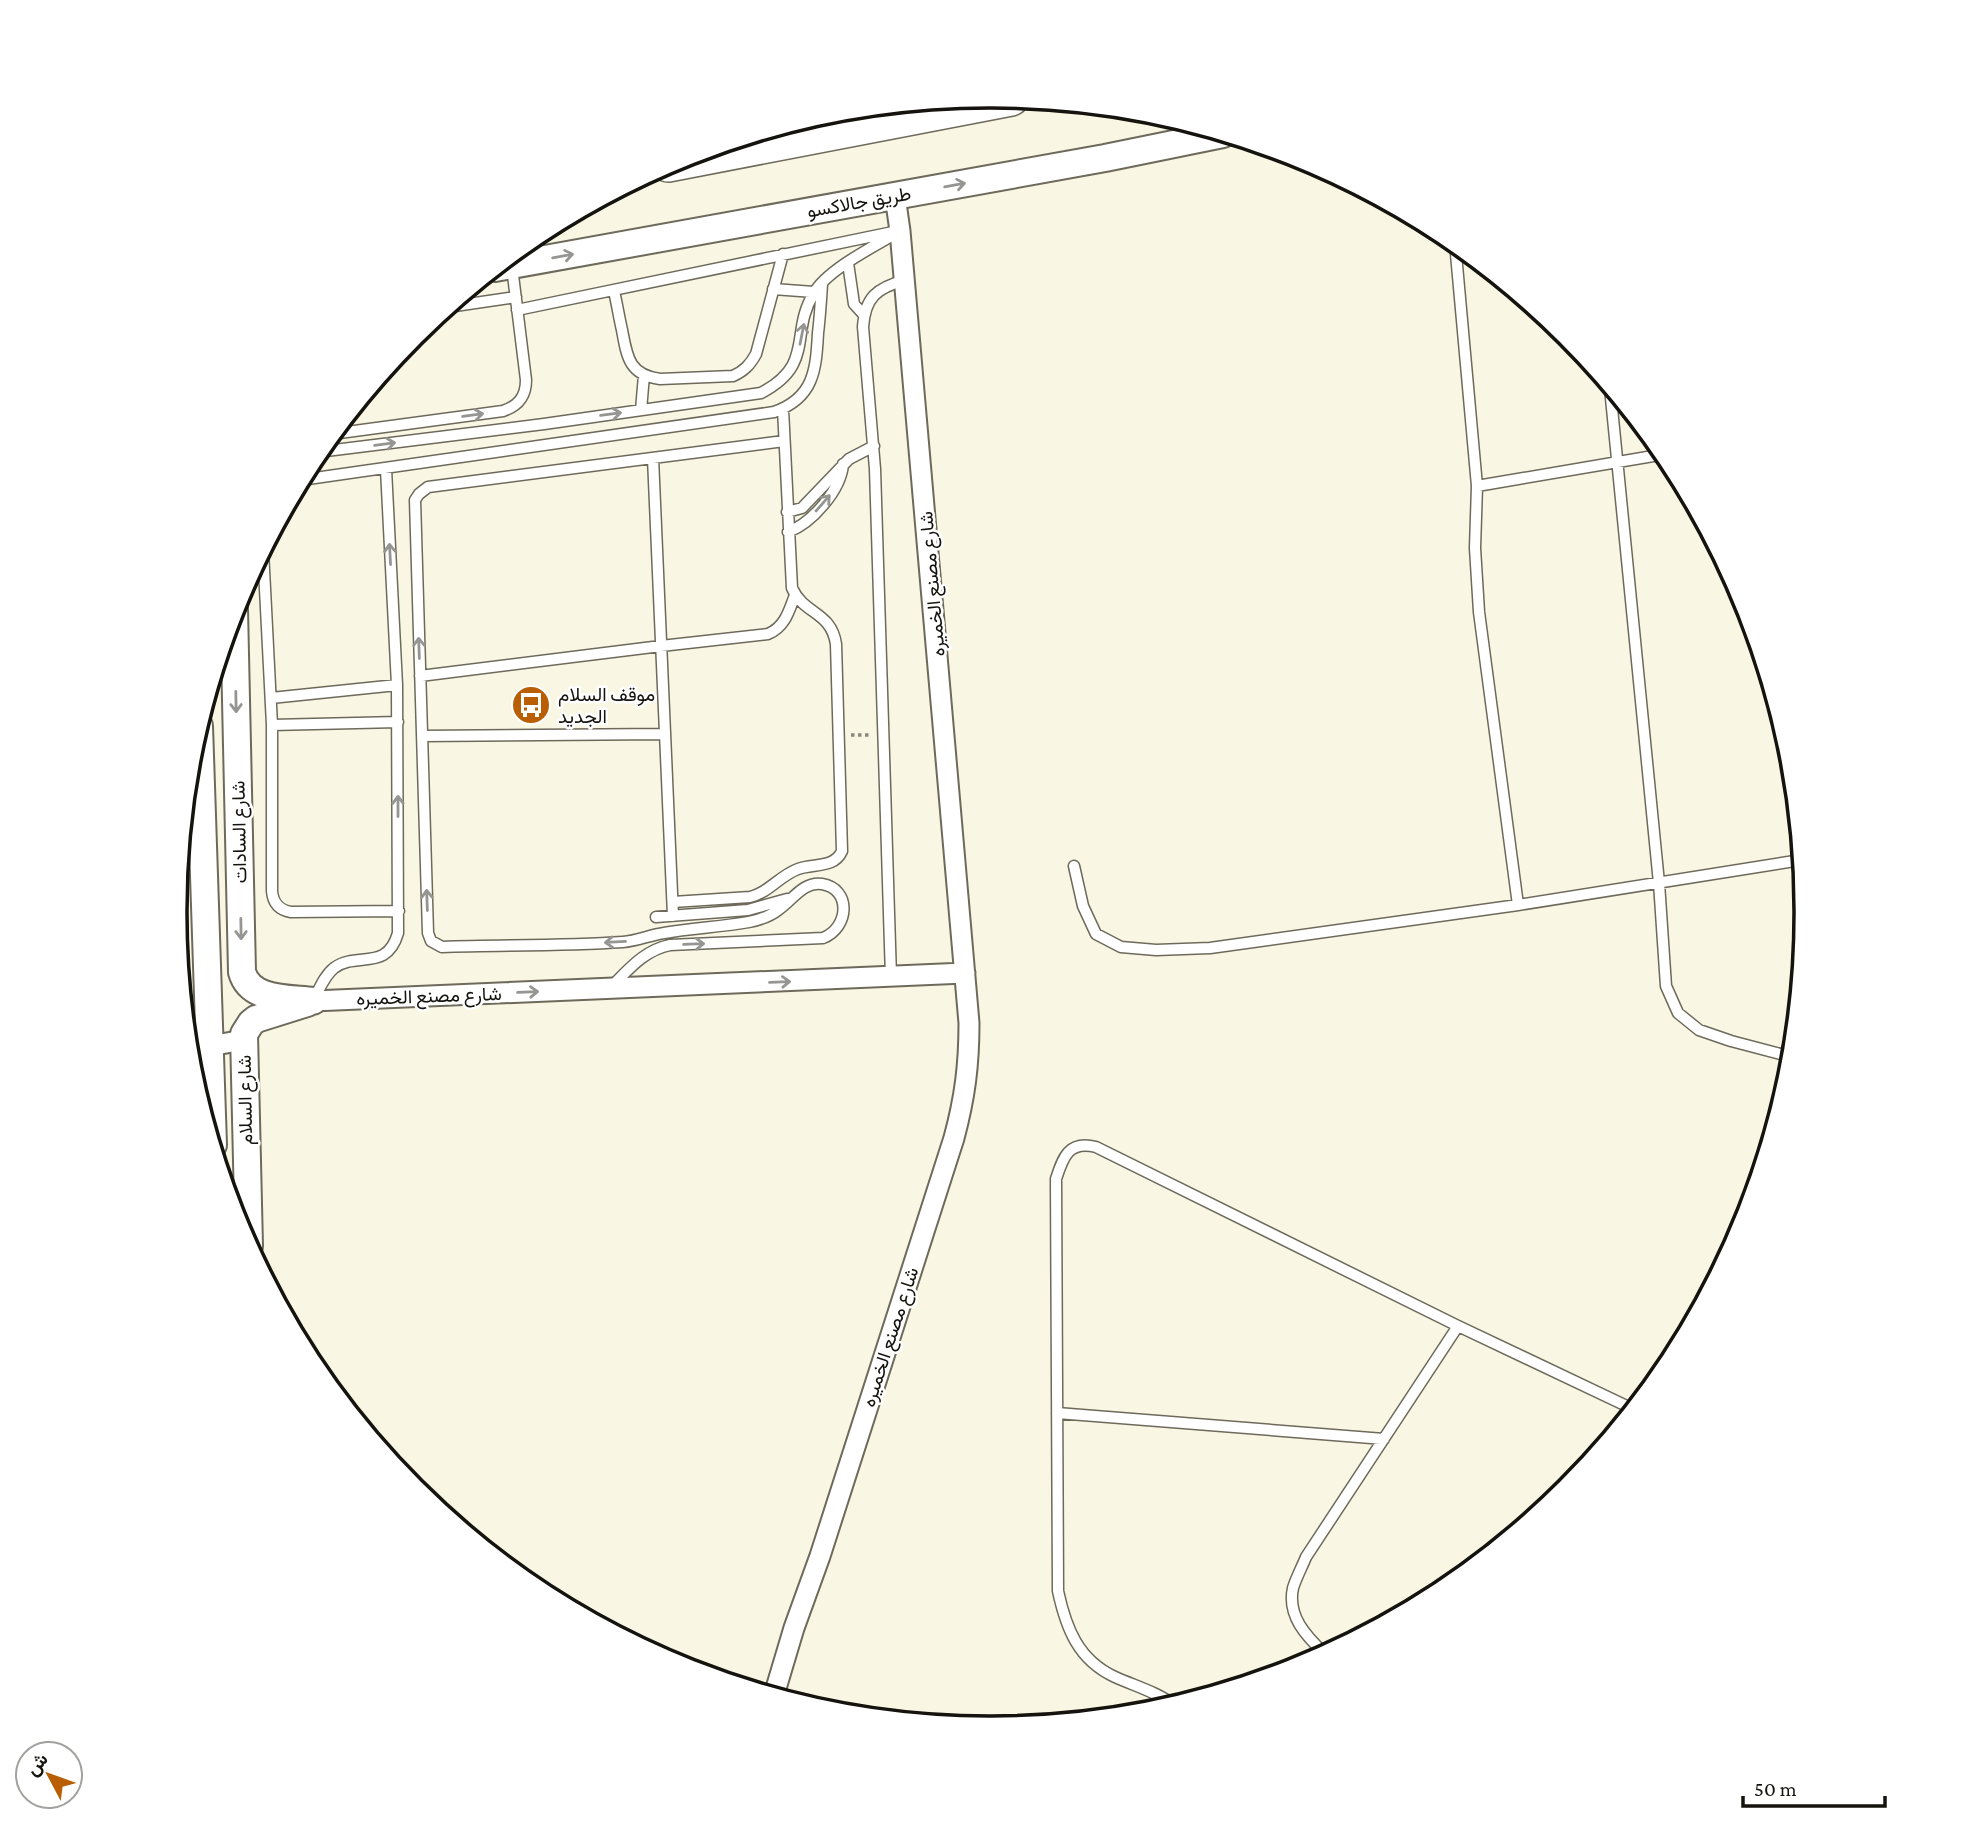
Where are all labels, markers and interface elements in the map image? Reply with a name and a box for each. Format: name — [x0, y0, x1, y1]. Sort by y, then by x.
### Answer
one-way arrow — [943, 178, 966, 191]
street label: طريق جالاكسو — [805, 183, 913, 222]
one-way arrow — [551, 249, 574, 262]
one-way arrow — [796, 323, 809, 346]
one-way arrow — [599, 408, 622, 421]
one-way arrow — [461, 409, 484, 422]
one-way arrow — [374, 437, 396, 450]
one-way arrow — [815, 495, 831, 513]
street label: شارع مصنع الخميره — [915, 510, 952, 657]
one-way arrow — [384, 543, 397, 566]
one-way arrow — [412, 637, 426, 660]
bus stop icon: موقف السلام الجديد — [510, 684, 552, 726]
place label: موقف السلام الجديد — [558, 684, 655, 728]
one-way arrow — [229, 690, 243, 713]
street label: شارع السادات — [228, 780, 252, 884]
one-way arrow — [392, 795, 405, 818]
one-way arrow — [421, 889, 434, 912]
one-way arrow — [234, 917, 248, 940]
one-way arrow — [604, 935, 627, 948]
one-way arrow — [682, 937, 705, 950]
one-way arrow — [768, 975, 791, 988]
street label: شارع مصنع الخميره — [356, 983, 502, 1012]
one-way arrow — [516, 986, 539, 999]
street label: شارع السلام — [234, 1055, 258, 1145]
street label: شارع مصنع الخميره — [858, 1265, 925, 1410]
north arrow — [14, 1740, 84, 1810]
text: ش — [21, 1749, 53, 1780]
scale bar — [1743, 1764, 1885, 1808]
text: 50 m — [1754, 1777, 1797, 1801]

